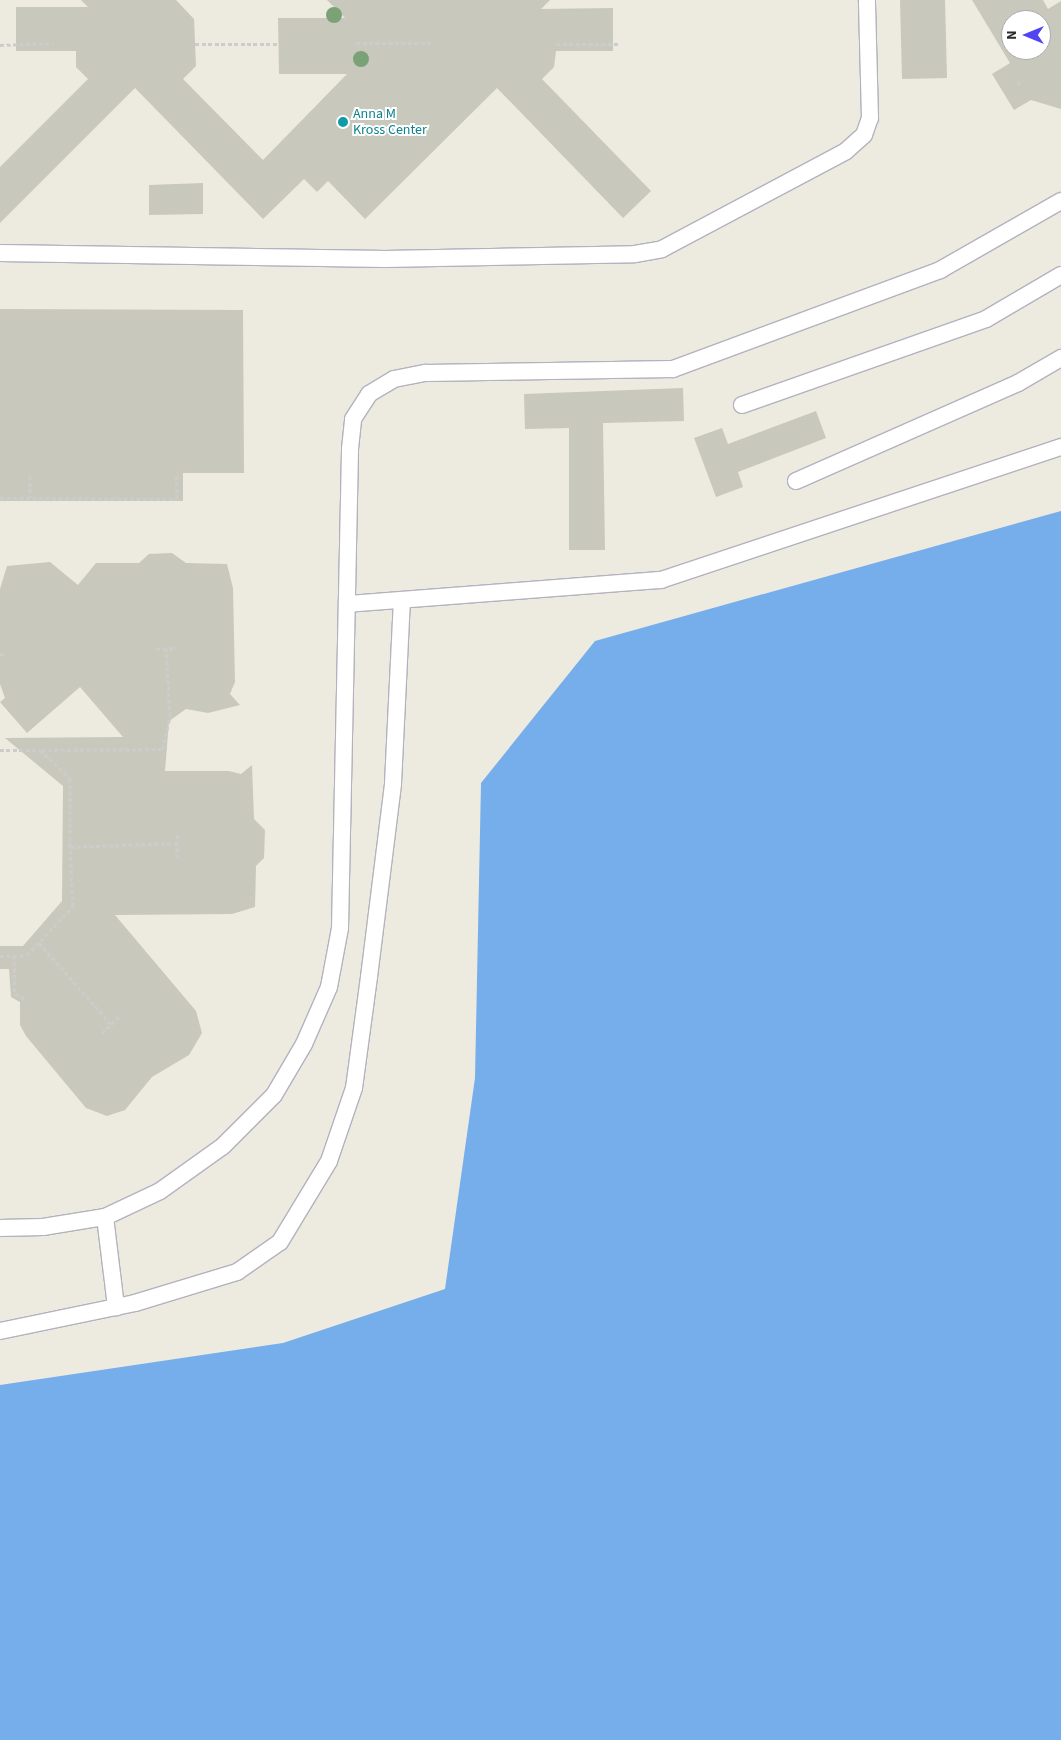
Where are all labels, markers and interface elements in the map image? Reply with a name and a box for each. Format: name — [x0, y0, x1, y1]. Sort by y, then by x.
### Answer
north arrow — [1001, 10, 1051, 60]
text: N — [1002, 30, 1022, 40]
place label: Anna M Kross Center — [353, 106, 427, 138]
marker: Anna M Kross Center — [337, 116, 349, 128]

